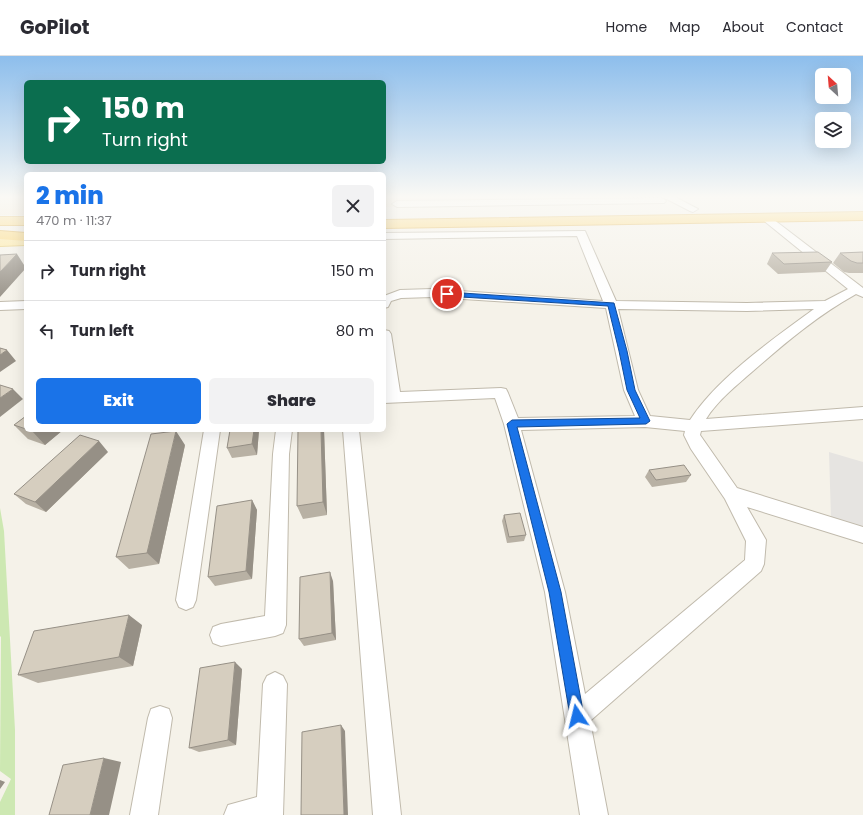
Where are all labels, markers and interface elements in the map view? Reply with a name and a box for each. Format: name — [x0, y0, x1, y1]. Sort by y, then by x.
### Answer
text: GoPilot — [20, 14, 89, 41]
text: Home — [605, 17, 647, 37]
text: Map — [669, 17, 700, 37]
text: About — [722, 17, 764, 37]
text: Contact — [786, 17, 843, 37]
north arrow — [815, 68, 851, 104]
map controls — [815, 68, 851, 148]
text: 150 m — [102, 89, 185, 128]
icon: right — [36, 96, 88, 148]
button: layers — [815, 112, 851, 148]
text: Turn right — [102, 127, 188, 152]
text: 2 min — [36, 179, 104, 212]
button: close — [332, 185, 374, 227]
text: 470 m · 11:37 — [36, 211, 112, 230]
icon: right — [36, 260, 58, 282]
text: Turn right — [70, 260, 146, 281]
text: 150 m — [331, 260, 374, 281]
pin — [430, 277, 464, 311]
icon: arrive — [436, 283, 458, 305]
icon: left — [36, 320, 58, 342]
text: Turn left — [70, 320, 134, 341]
text: 80 m — [336, 320, 374, 341]
button: Exit — [36, 378, 201, 424]
button: Share — [209, 378, 374, 424]
position arrow — [556, 695, 598, 737]

